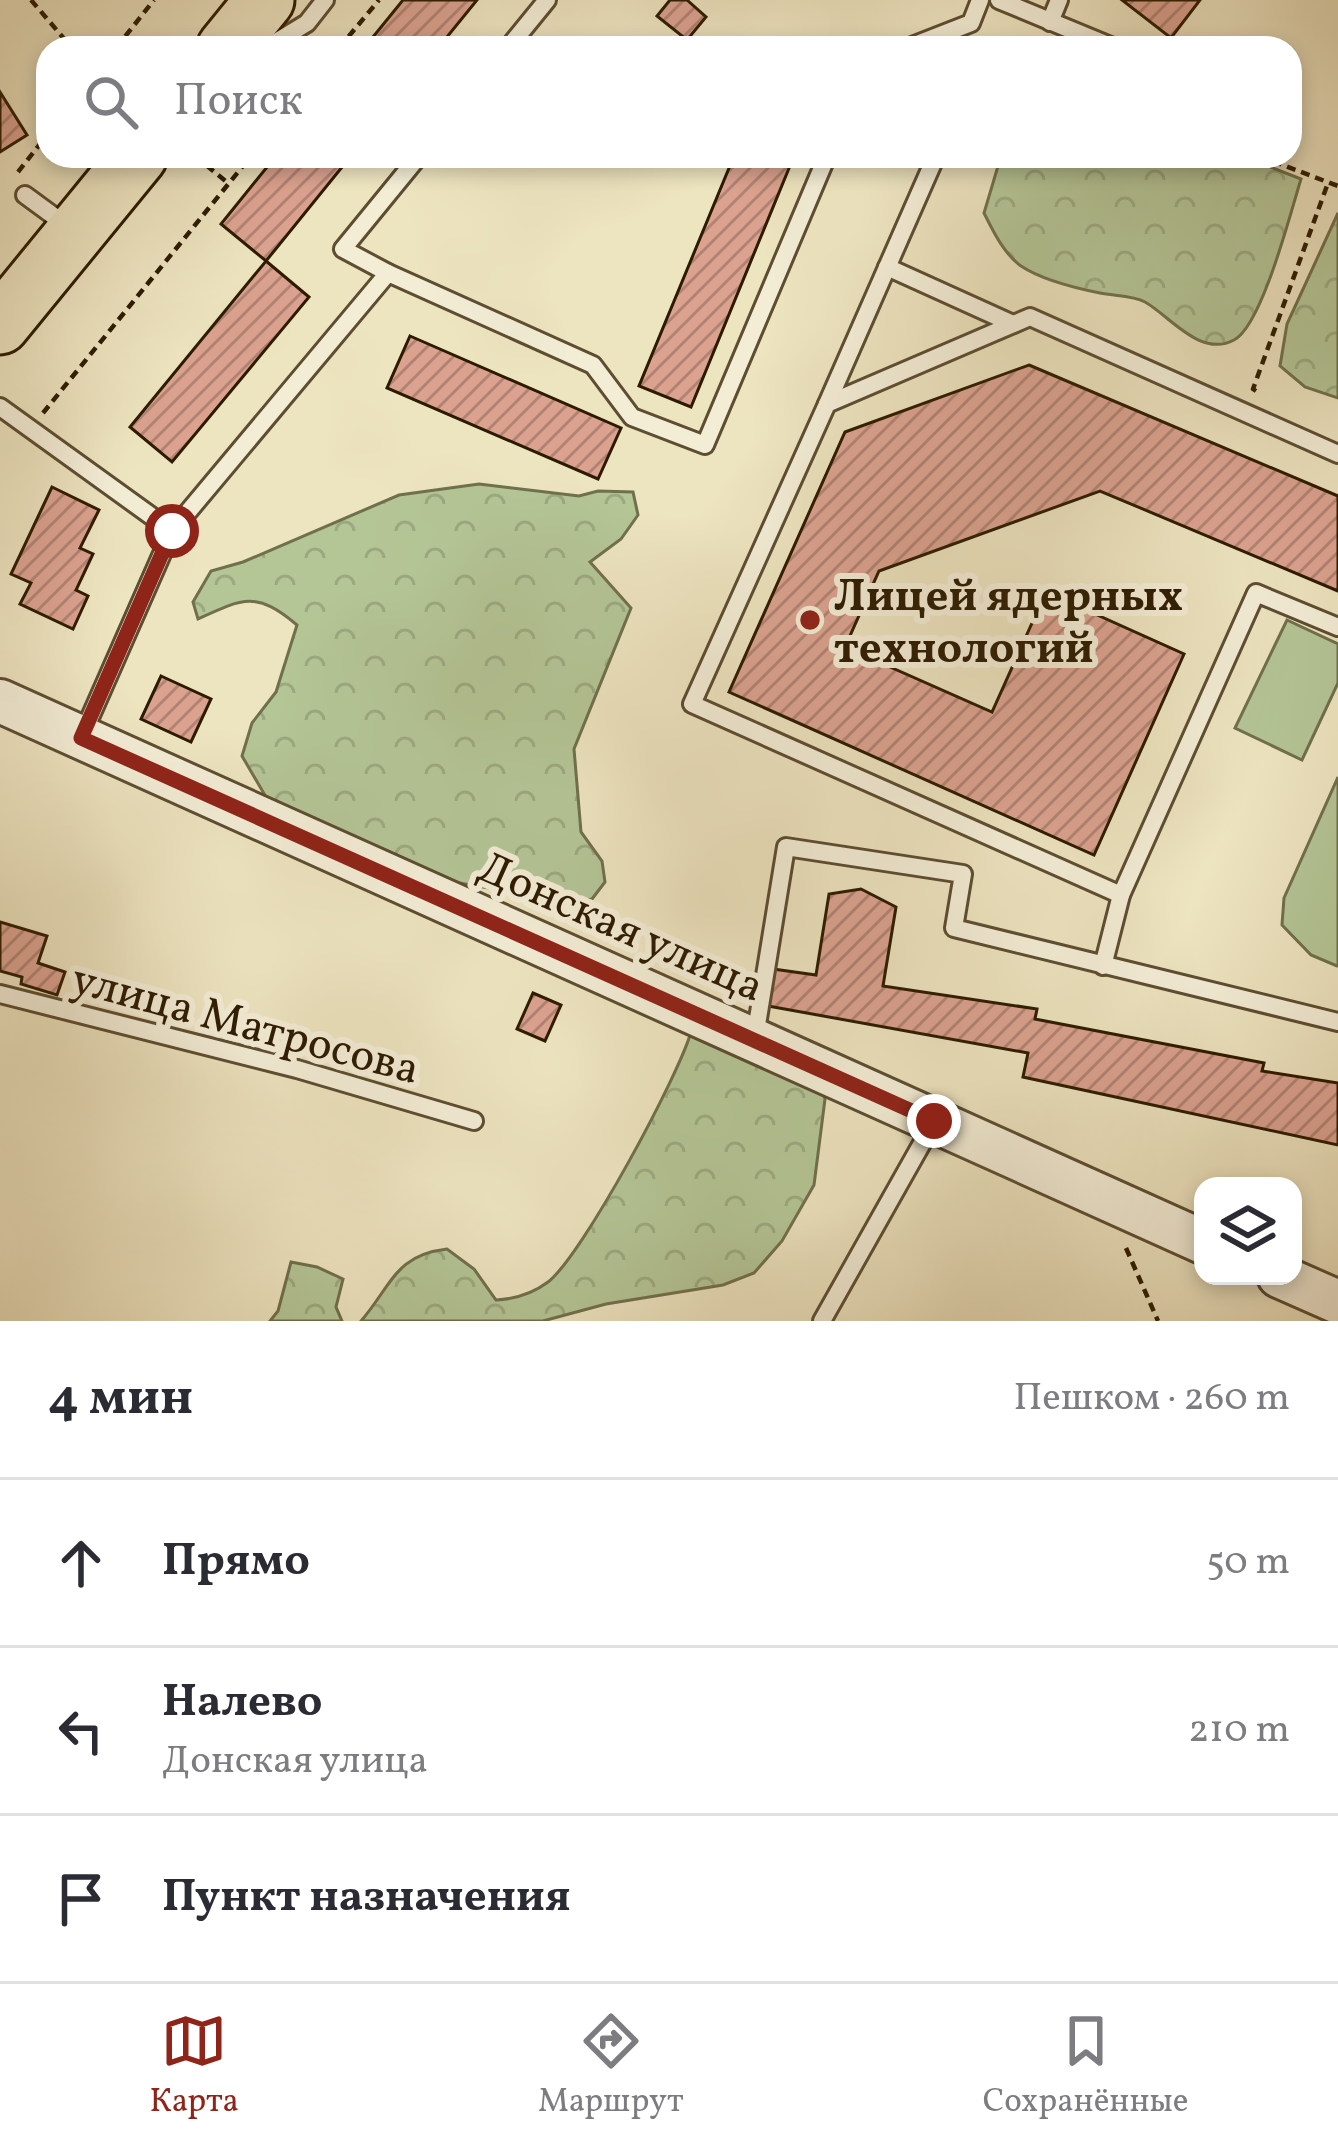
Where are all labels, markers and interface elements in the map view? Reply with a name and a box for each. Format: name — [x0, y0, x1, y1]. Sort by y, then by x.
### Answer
search box — [36, 36, 1302, 168]
icon: search — [78, 69, 144, 135]
text: Поиск — [174, 71, 303, 134]
route start — [145, 504, 199, 558]
place label: Лицей ядерных технологий — [834, 567, 1183, 682]
marker: Лицей ядерных технологий — [797, 607, 823, 633]
street label: Донская улица — [467, 838, 773, 1020]
street label: улица Матросова — [64, 950, 426, 1103]
route end — [907, 1094, 961, 1148]
map controls — [1194, 1177, 1302, 1285]
button: layers — [1194, 1177, 1302, 1285]
text: 4 мин — [48, 1364, 193, 1435]
text: Пешком · 260 m — [1013, 1372, 1290, 1426]
icon: ahead — [48, 1530, 114, 1596]
text: Прямо — [162, 1531, 310, 1594]
text: 50 m — [1206, 1536, 1290, 1590]
text: Налево — [162, 1672, 323, 1735]
icon: left — [48, 1698, 114, 1764]
text: 210 m — [1188, 1704, 1290, 1758]
text: Донская улица — [162, 1735, 428, 1789]
icon: arrive — [48, 1866, 114, 1932]
text: Пункт назначения — [162, 1867, 571, 1930]
tab: Карта — [149, 2008, 239, 2126]
tab: Маршрут — [538, 2008, 684, 2126]
tab: Сохранённые — [983, 2008, 1188, 2126]

